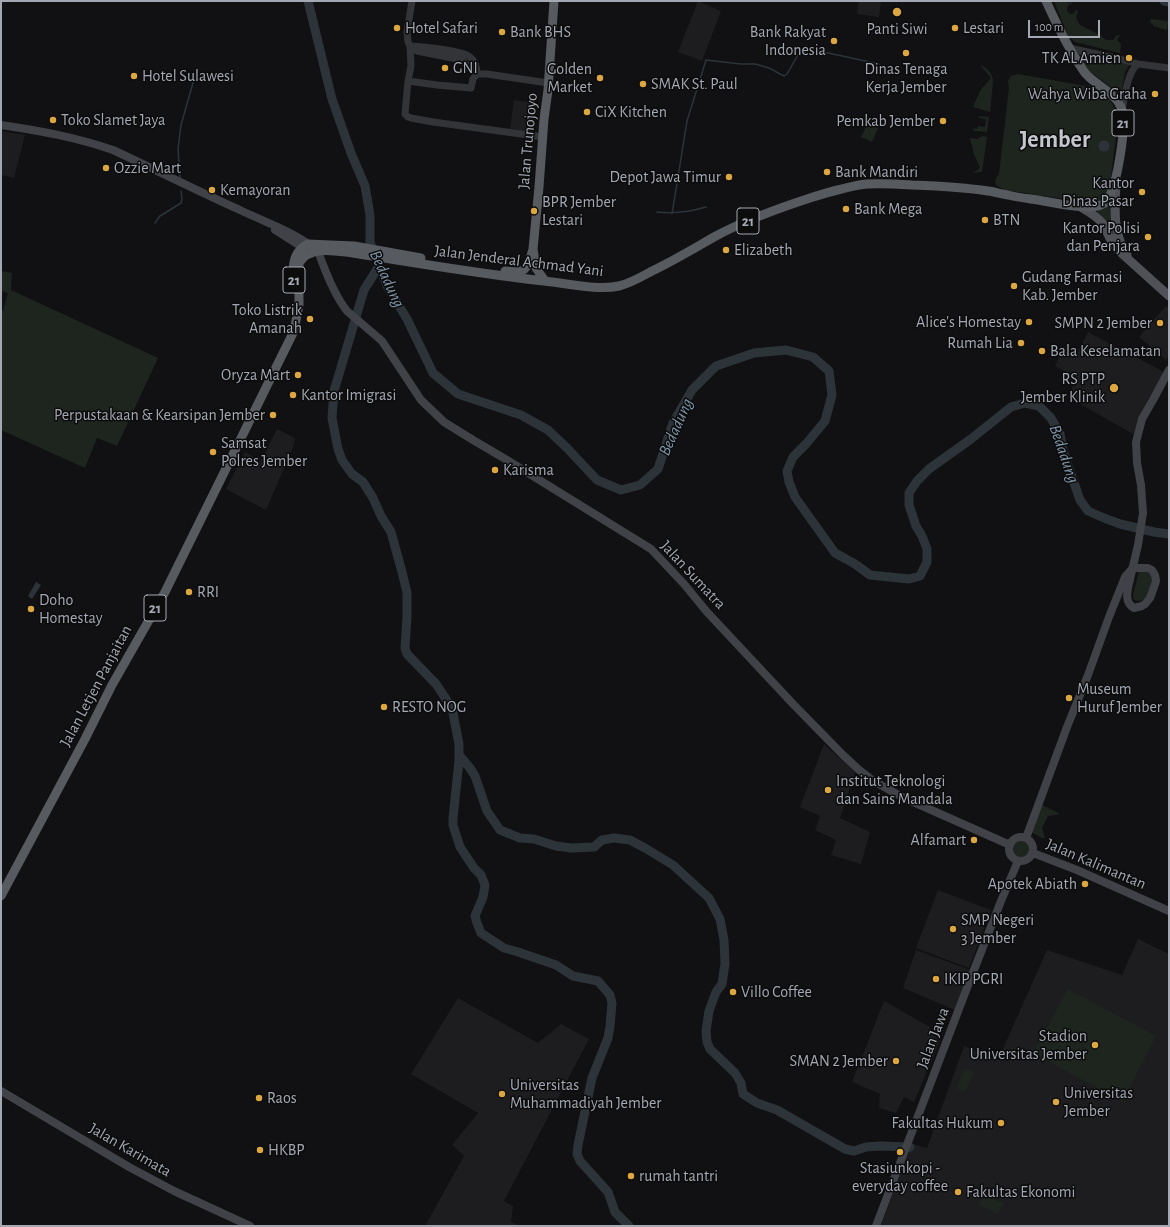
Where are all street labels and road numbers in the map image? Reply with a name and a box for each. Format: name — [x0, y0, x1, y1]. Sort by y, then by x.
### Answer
street label: Jalan Trunojoyo — [514, 92, 542, 190]
road number: 21 — [1112, 110, 1134, 136]
road number: 21 — [737, 208, 759, 234]
street label: Jalan Jenderal Achmad Yani — [433, 241, 605, 281]
road number: 21 — [283, 267, 305, 293]
street label: Jalan Sumatra — [656, 537, 730, 613]
road number: 21 — [144, 595, 166, 621]
street label: Jalan Letjen Panjaitan — [56, 622, 136, 750]
street label: Jalan Kalimantan — [1043, 834, 1149, 894]
street label: Jalan Jawa — [913, 1005, 953, 1071]
street label: Jalan Karimata — [86, 1119, 174, 1181]

